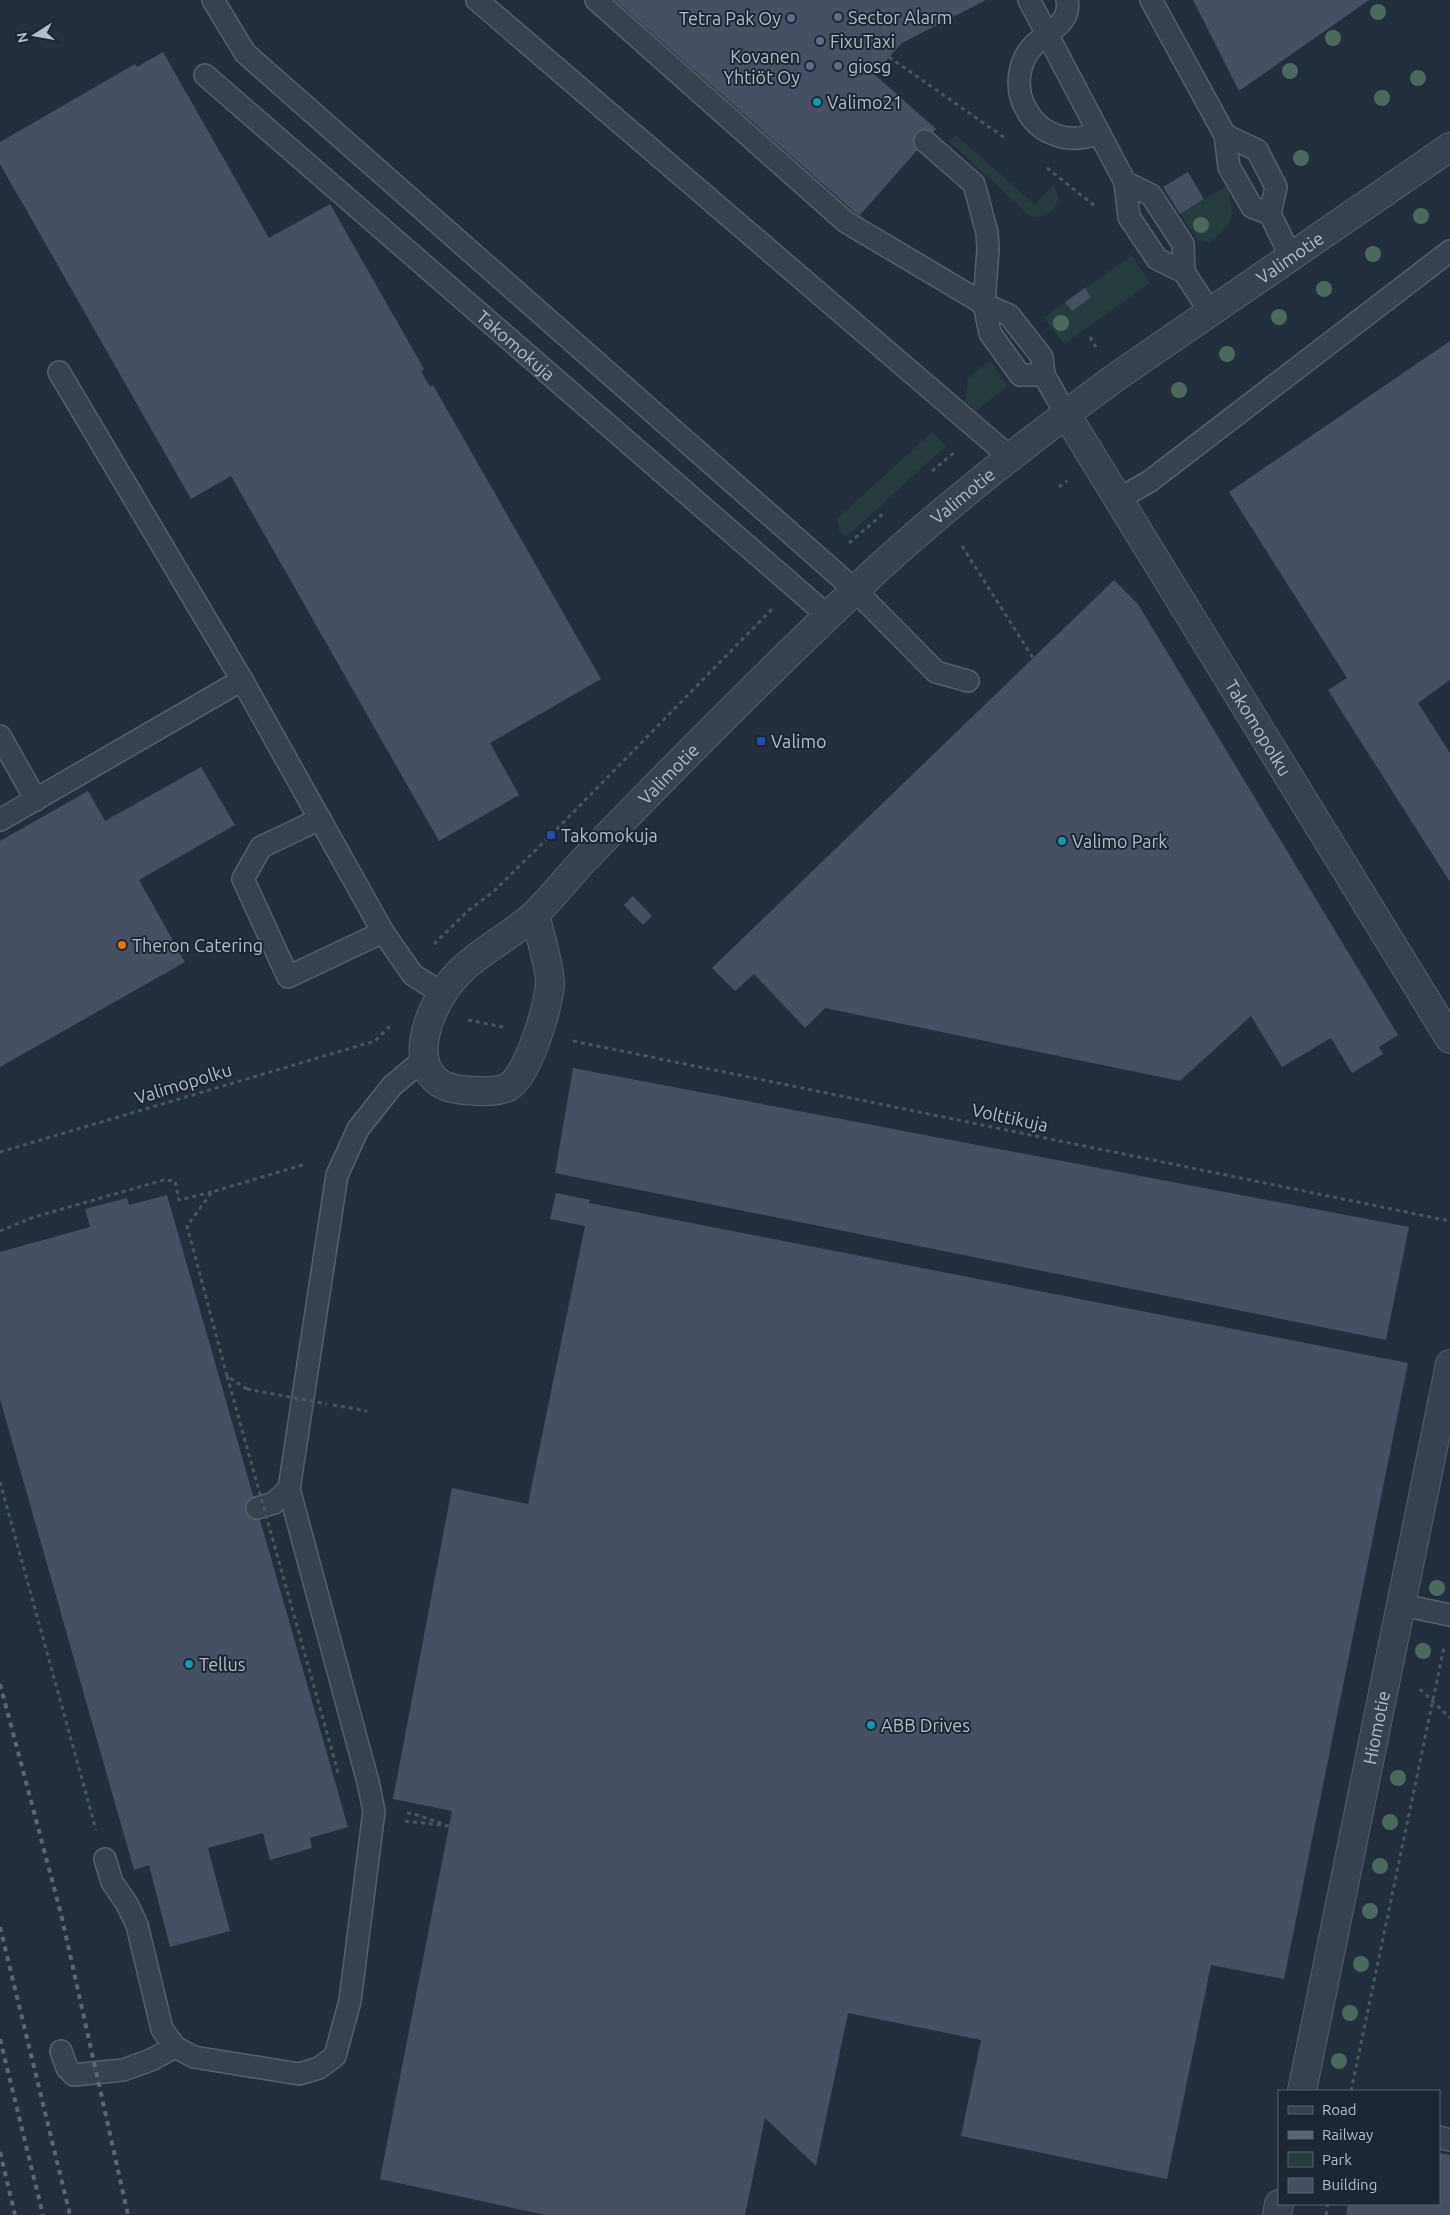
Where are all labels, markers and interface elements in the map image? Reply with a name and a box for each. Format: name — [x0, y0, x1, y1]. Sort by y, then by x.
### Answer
place label: Sector Alarm — [848, 7, 952, 27]
place label: Tetra Pak Oy — [679, 8, 781, 28]
north arrow — [10, 10, 60, 60]
marker: Sector Alarm — [832, 11, 844, 23]
marker: Tetra Pak Oy — [785, 12, 797, 24]
text: N — [13, 31, 31, 44]
place label: FixuTaxi — [830, 31, 895, 51]
marker: FixuTaxi — [814, 35, 826, 47]
place label: Kovanen Yhtiöt Oy — [723, 46, 800, 87]
place label: giosg — [848, 56, 891, 76]
marker: Kovanen Yhtiöt Oy — [804, 60, 816, 72]
marker: giosg — [832, 60, 844, 72]
place label: Valimo21 — [827, 92, 903, 112]
marker: Valimo21 — [811, 96, 823, 108]
street label: Valimotie — [1252, 227, 1327, 287]
street label: Takomokuja — [473, 306, 559, 384]
street label: Valimotie — [926, 464, 998, 528]
street label: Takomopolku — [1222, 676, 1296, 779]
place label: Valimo — [771, 731, 827, 751]
marker: Valimo — [755, 735, 767, 747]
street label: Valimotie — [634, 739, 702, 808]
place label: Takomokuja — [561, 825, 658, 845]
marker: Takomokuja — [545, 829, 557, 841]
place label: Valimo Park — [1072, 831, 1167, 851]
marker: Valimo Park — [1056, 835, 1068, 847]
place label: Theron Catering — [132, 935, 263, 955]
marker: Theron Catering — [116, 939, 128, 951]
street label: Valimopolku — [132, 1059, 234, 1107]
street label: Volttikuja — [970, 1099, 1050, 1135]
place label: Tellus — [199, 1654, 246, 1674]
marker: Tellus — [183, 1658, 195, 1670]
street label: Hiomotie — [1359, 1689, 1393, 1766]
place label: ABB Drives — [881, 1715, 970, 1735]
marker: ABB Drives — [865, 1719, 877, 1731]
legend — [1278, 2090, 1440, 2205]
text: Road — [1322, 2101, 1357, 2118]
text: Railway — [1322, 2126, 1373, 2143]
text: Park — [1322, 2151, 1352, 2168]
text: Building — [1322, 2176, 1377, 2193]

